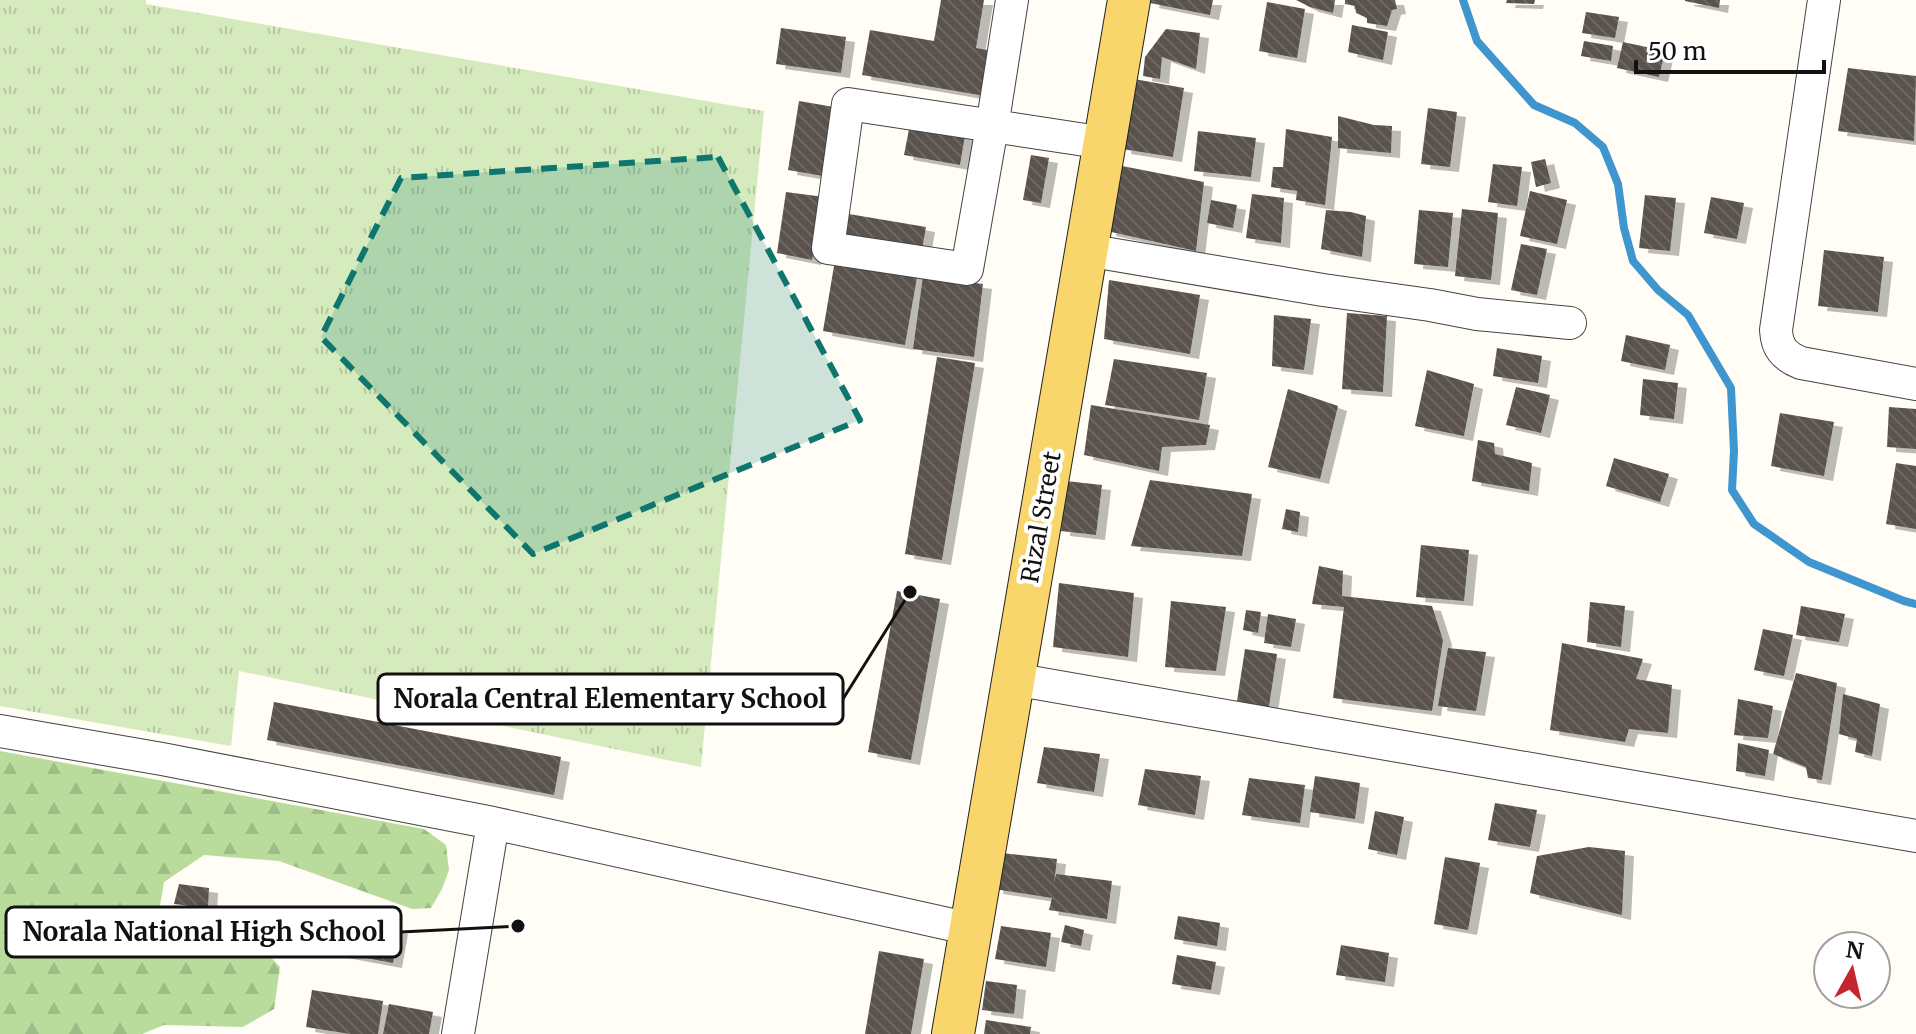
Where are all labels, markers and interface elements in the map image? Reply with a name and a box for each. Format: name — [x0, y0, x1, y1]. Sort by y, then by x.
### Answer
scale bar — [1636, 24, 1824, 74]
text: 50 m — [1648, 36, 1707, 67]
street label: Rizal Street — [1014, 448, 1068, 585]
callout: Norala Central Elementary School — [378, 674, 843, 724]
text: Norala Central Elementary School — [393, 682, 827, 715]
callout: Norala National High School — [6, 907, 401, 957]
text: Norala National High School — [22, 915, 386, 948]
north arrow — [1812, 930, 1892, 1010]
text: N — [1844, 935, 1866, 965]

